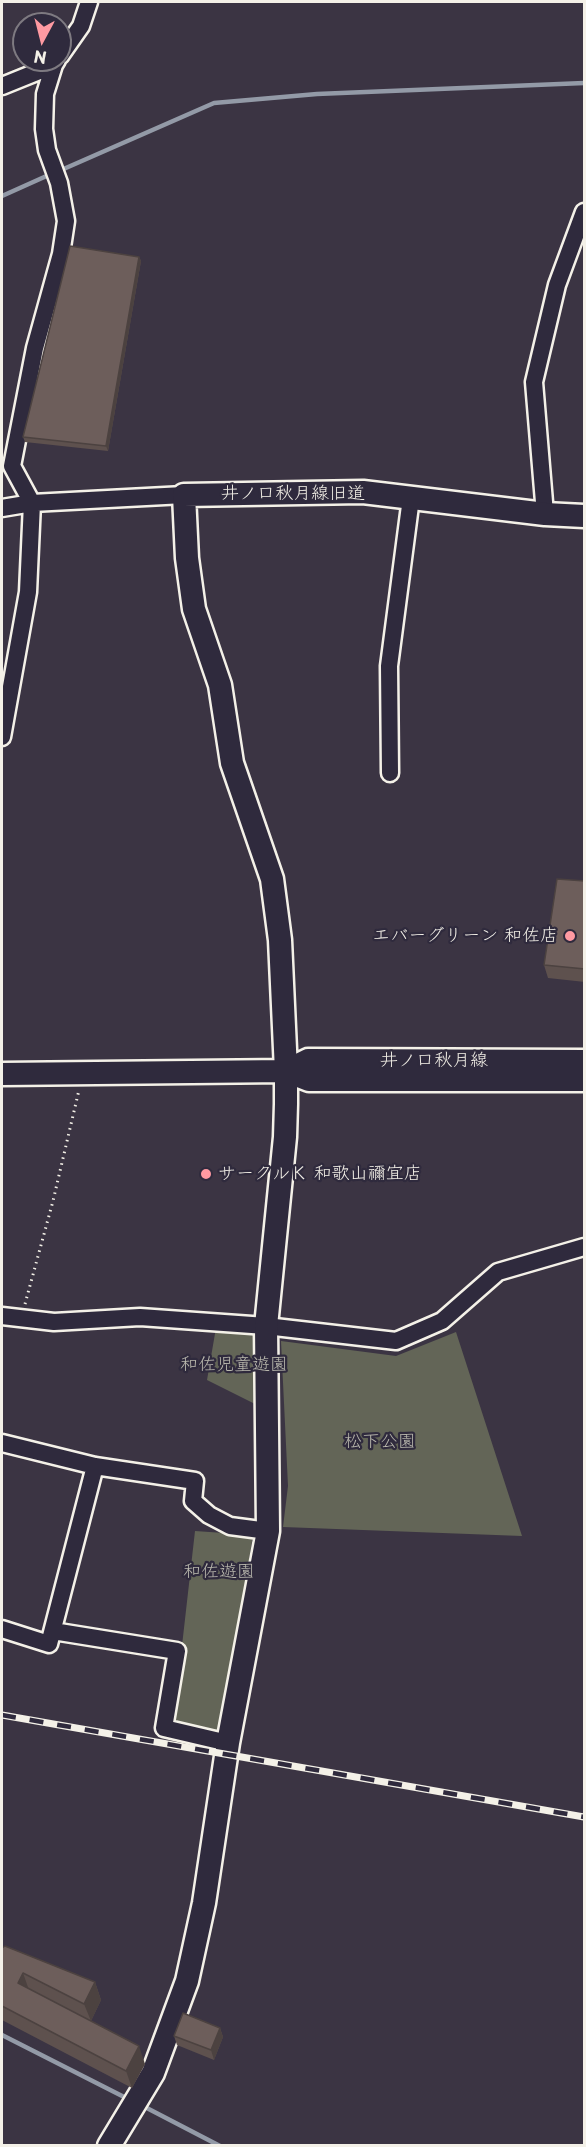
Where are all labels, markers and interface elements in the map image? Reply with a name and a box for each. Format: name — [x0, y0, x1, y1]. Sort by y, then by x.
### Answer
north arrow — [12, 12, 72, 72]
text: N — [32, 45, 48, 71]
street label: 井ノ口秋月線旧道 — [221, 483, 365, 505]
place label: エバーグリーン 和佐店 — [372, 925, 558, 947]
marker: エバーグリーン 和佐店 — [563, 929, 577, 943]
street label: 井ノ口秋月線 — [380, 1050, 488, 1072]
place label: サークルＫ 和歌山禰宜店 — [218, 1163, 422, 1185]
marker: サークルＫ 和歌山禰宜店 — [199, 1167, 213, 1181]
park label: 和佐児童遊園 — [180, 1354, 288, 1376]
park label: 松下公園 — [344, 1431, 416, 1453]
park label: 和佐遊園 — [183, 1561, 255, 1583]

